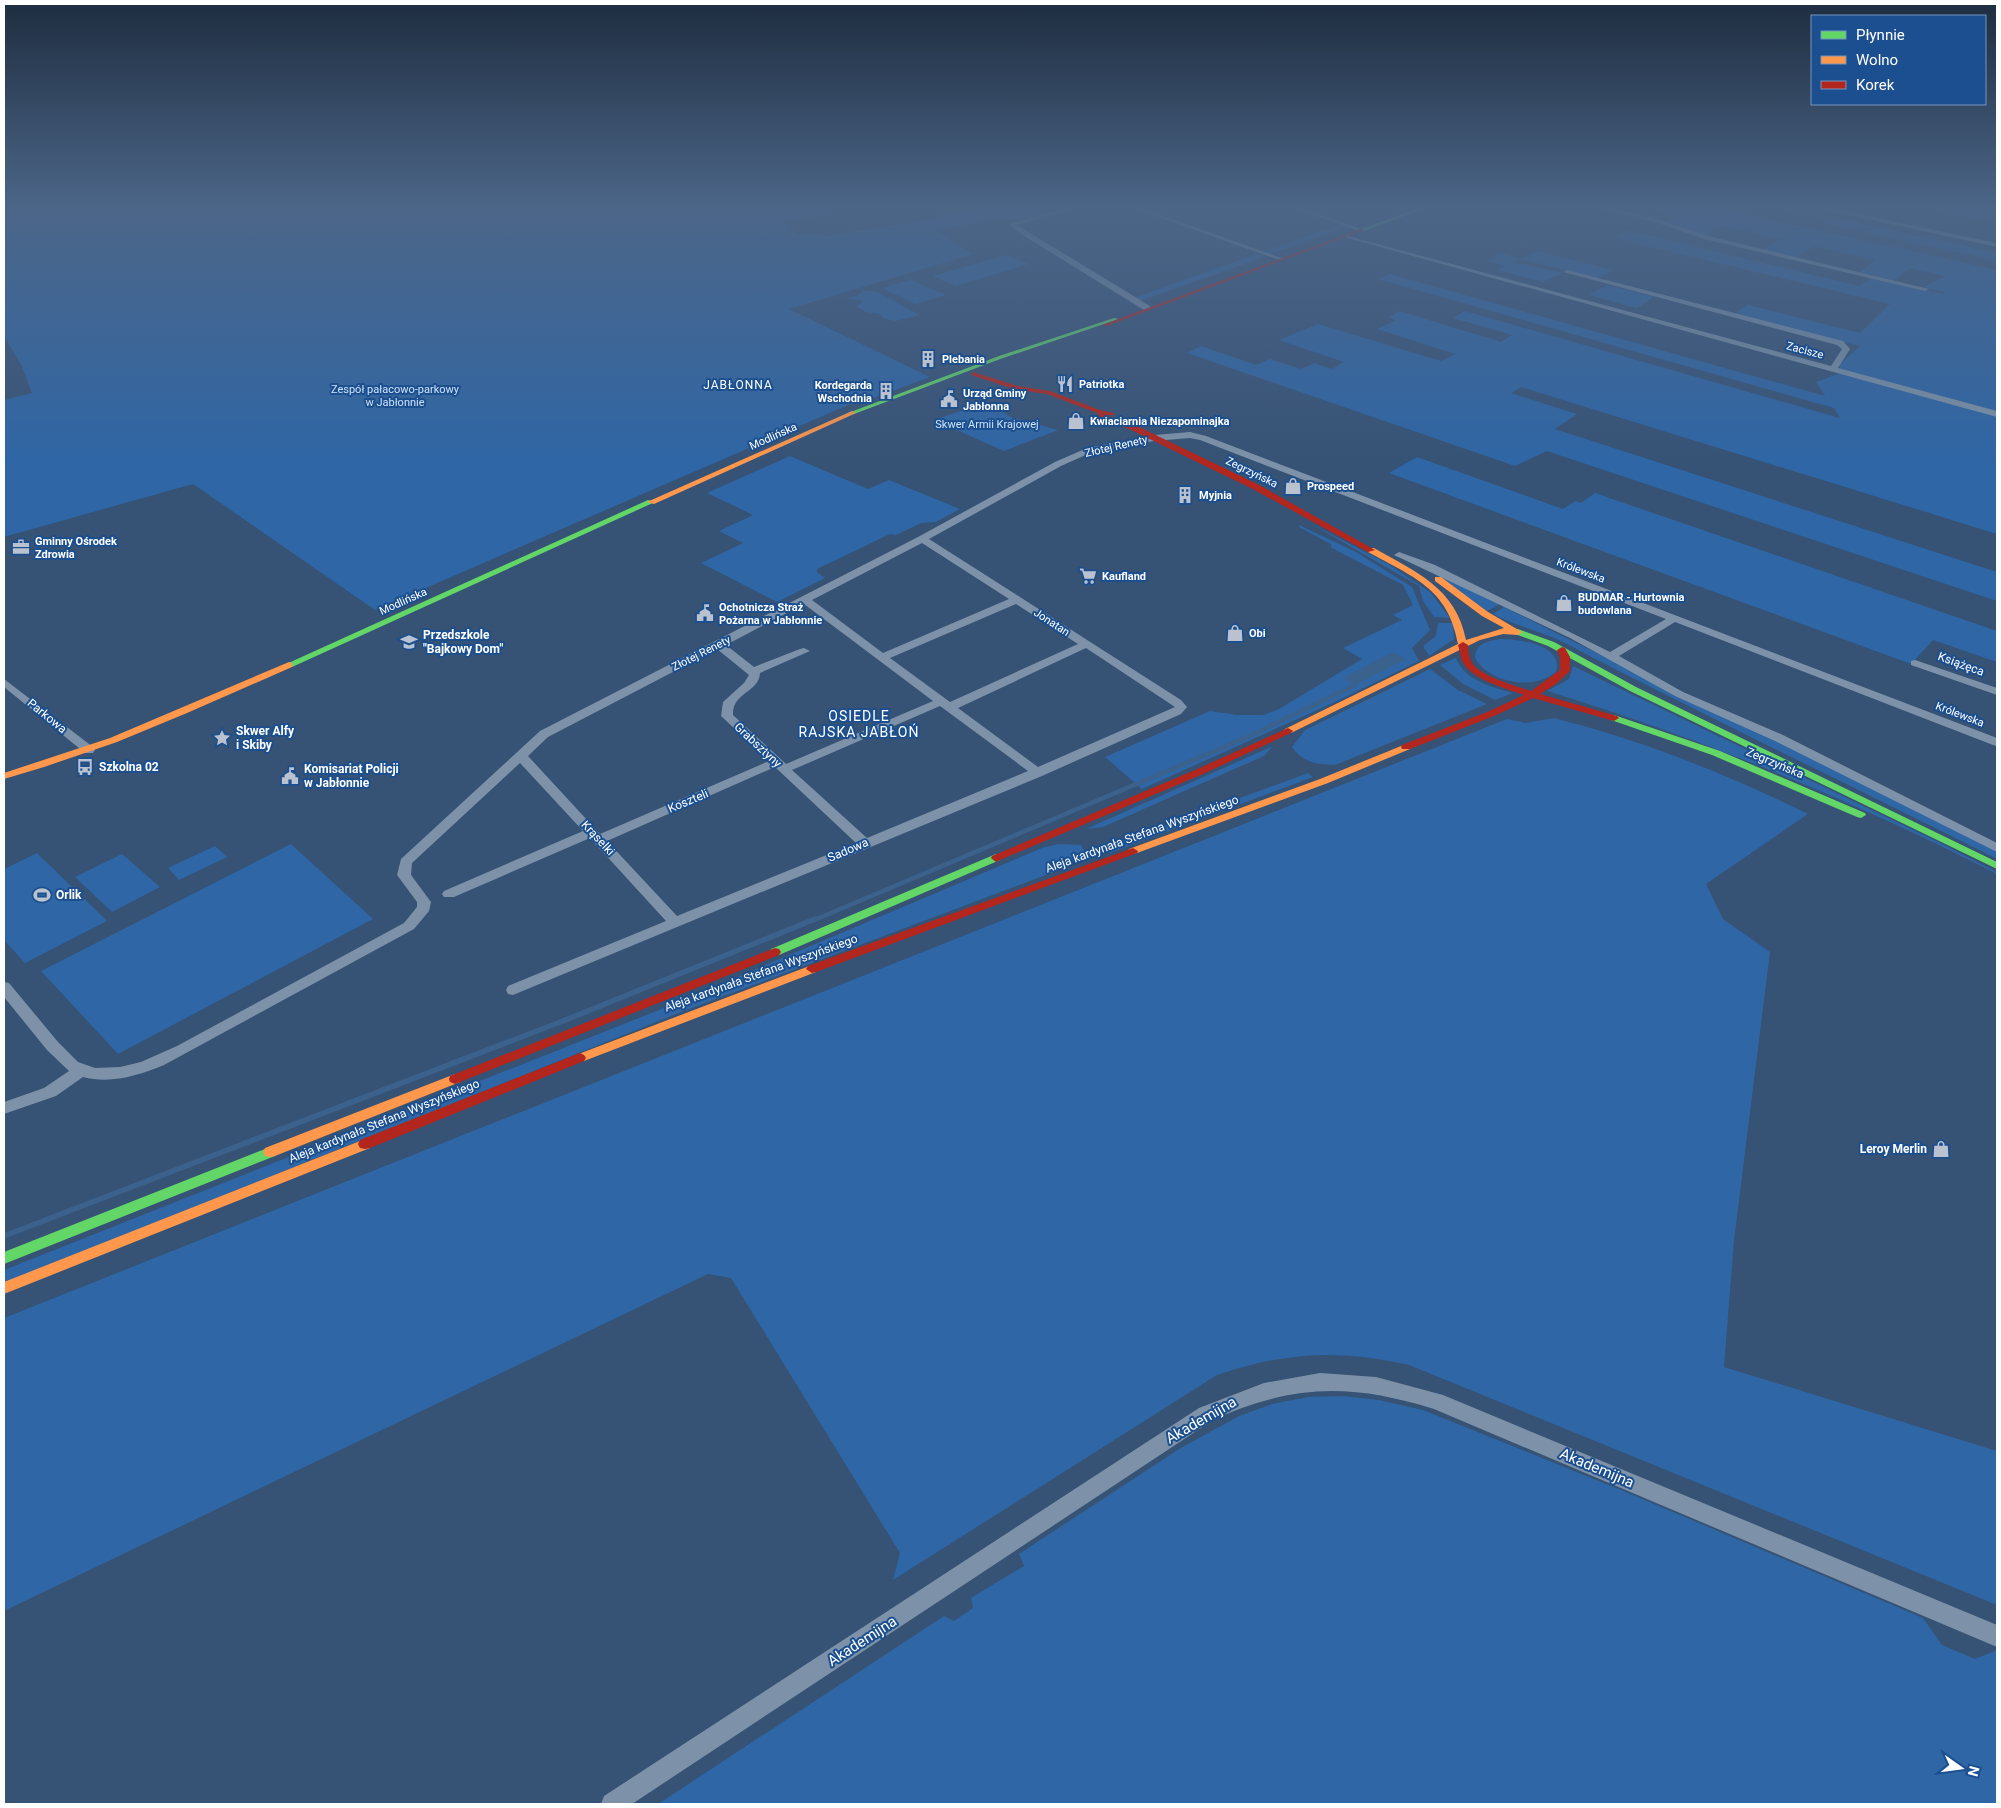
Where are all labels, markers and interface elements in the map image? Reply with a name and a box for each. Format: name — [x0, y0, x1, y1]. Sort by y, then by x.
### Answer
legend — [1811, 15, 1986, 105]
text: Płynnie — [1856, 26, 1905, 44]
text: Wolno — [1856, 51, 1898, 69]
text: Korek — [1856, 76, 1895, 94]
street label: Zacisze — [1785, 339, 1825, 362]
building icon: Plebania — [918, 349, 938, 369]
place label: Plebania — [942, 353, 985, 366]
restaurant icon: Patriotka — [1055, 374, 1075, 394]
district label: JABŁONNA — [703, 378, 773, 392]
place label: Patriotka — [1079, 378, 1124, 391]
place label: Kordegarda Wschodnia — [815, 379, 872, 405]
building icon: Kordegarda Wschodnia — [876, 381, 896, 401]
park label: Zespół pałacowo-parkowy w Jabłonnie — [331, 383, 460, 409]
place label: Urząd Gminy Jabłonna — [963, 387, 1027, 413]
public building icon: Urząd Gminy Jabłonna — [939, 389, 959, 409]
shop icon: Kwiaciarnia Niezapominajka — [1066, 411, 1086, 431]
place label: Kwiaciarnia Niezapominajka — [1090, 415, 1230, 428]
park label: Skwer Armii Krajowej — [935, 418, 1039, 431]
street label: Modlińska — [747, 420, 799, 453]
street label: Złotej Renety — [1083, 433, 1149, 460]
street label: Zegrzyńska — [1224, 454, 1280, 491]
shop icon: Prospeed — [1283, 476, 1303, 496]
place label: Prospeed — [1307, 480, 1354, 493]
building icon: Myjnia — [1175, 485, 1195, 505]
place label: Myjnia — [1199, 489, 1232, 502]
place label: Gminny Ośrodek Zdrowia — [35, 535, 117, 561]
office icon: Gminny Ośrodek Zdrowia — [11, 537, 31, 557]
street label: Królewska — [1555, 555, 1607, 586]
supermarket icon: Kaufland — [1078, 566, 1098, 586]
place label: Kaufland — [1102, 570, 1146, 583]
street label: Modlińska — [377, 585, 429, 618]
place label: BUDMAR - Hurtownia budowlana — [1578, 591, 1685, 617]
shop icon: BUDMAR - Hurtownia budowlana — [1554, 593, 1574, 613]
place label: Ochotnicza Straż Pożarna w Jabłonnie — [719, 601, 822, 627]
public building icon: Ochotnicza Straż Pożarna w Jabłonnie — [695, 603, 715, 623]
street label: Jonatan — [1031, 606, 1072, 639]
shop icon: Obi — [1225, 623, 1245, 643]
place label: Obi — [1249, 627, 1266, 640]
place label: Przedszkole "Bajkowy Dom" — [423, 628, 503, 656]
school or university icon: Przedszkole "Bajkowy Dom" — [399, 632, 419, 652]
street label: Złotej Renety — [670, 633, 733, 674]
street label: Książęca — [1936, 649, 1986, 679]
street label: Parkowa — [24, 696, 70, 736]
street label: Królewska — [1934, 699, 1986, 730]
district label: OSIEDLE RAJSKA JABŁOŃ — [799, 708, 919, 740]
street label: Grabsztyny — [732, 720, 785, 771]
place label: Skwer Alfy i Skiby — [236, 724, 295, 752]
place icon: Skwer Alfy i Skiby — [212, 728, 232, 748]
street label: Zegrzyńska — [1744, 745, 1806, 781]
bus stop icon: Szkolna 02 — [75, 757, 95, 777]
place label: Szkolna 02 — [99, 760, 159, 774]
place label: Komisariat Policji w Jabłonnie — [304, 762, 399, 790]
public building icon: Komisariat Policji w Jabłonnie — [280, 766, 300, 786]
street label: Koszteli — [666, 786, 710, 816]
street label: Aleja kardynała Stefana Wyszyńskiego — [1043, 792, 1241, 876]
street label: Krąselki — [578, 818, 618, 858]
street label: Sadowa — [826, 835, 870, 865]
sports icon: Orlik — [32, 885, 52, 905]
place label: Orlik — [56, 888, 82, 902]
street label: Aleja kardynała Stefana Wyszyńskiego — [662, 931, 860, 1015]
street label: Aleja kardynała Stefana Wyszyńskiego — [287, 1076, 482, 1166]
shop icon: Leroy Merlin — [1931, 1139, 1951, 1159]
place label: Leroy Merlin — [1860, 1142, 1927, 1156]
street label: Akademijna — [1162, 1393, 1240, 1447]
street label: Akademijna — [1557, 1444, 1637, 1492]
street label: Akademijna — [824, 1612, 900, 1670]
north arrow — [1936, 1743, 1986, 1793]
text: N — [1965, 1764, 1983, 1778]

